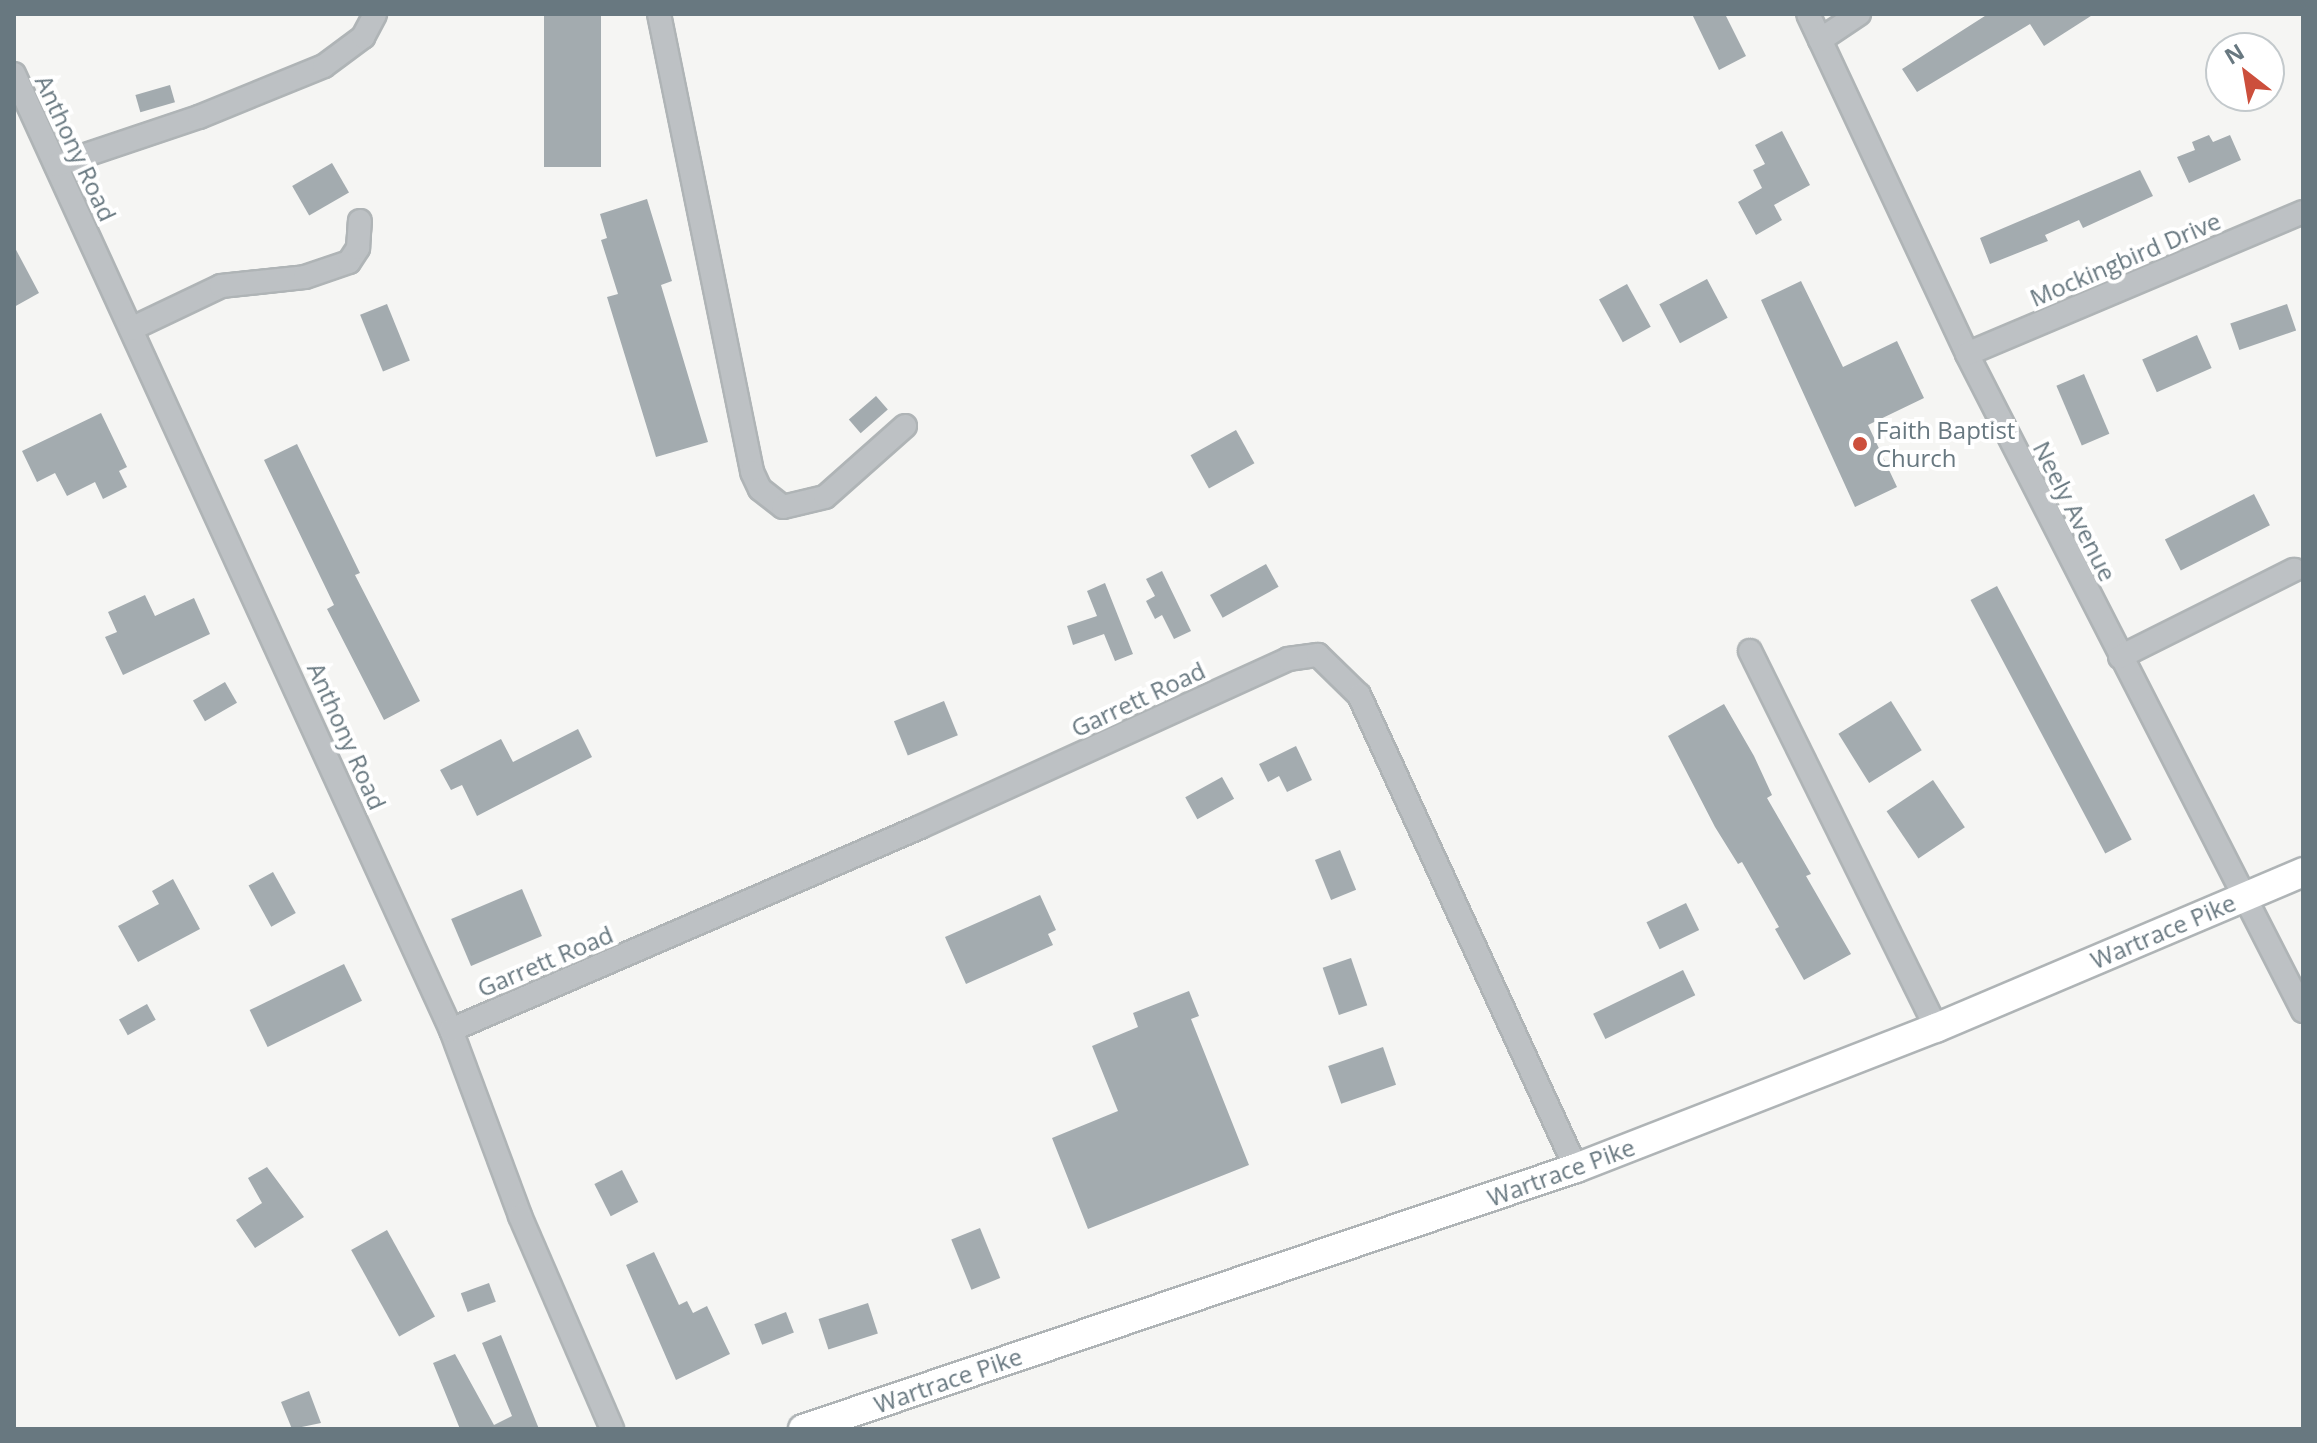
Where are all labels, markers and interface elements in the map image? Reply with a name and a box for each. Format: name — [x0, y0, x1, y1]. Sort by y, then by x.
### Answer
north arrow — [2205, 32, 2285, 112]
text: N — [2218, 36, 2249, 71]
street label: Anthony Road — [30, 70, 122, 226]
street label: Mockingbird Drive — [2025, 206, 2225, 312]
place label: Faith Baptist Church — [1876, 416, 2015, 472]
marker: Faith Baptist Church — [1851, 435, 1869, 453]
street label: Neely Avenue — [2027, 436, 2123, 586]
street label: Garrett Road — [1066, 655, 1210, 743]
street label: Anthony Road — [302, 658, 392, 814]
street label: Wartrace Pike — [2086, 888, 2240, 974]
street label: Garrett Road — [473, 920, 617, 1002]
street label: Wartrace Pike — [1483, 1132, 1639, 1212]
street label: Wartrace Pike — [870, 1341, 1026, 1419]

